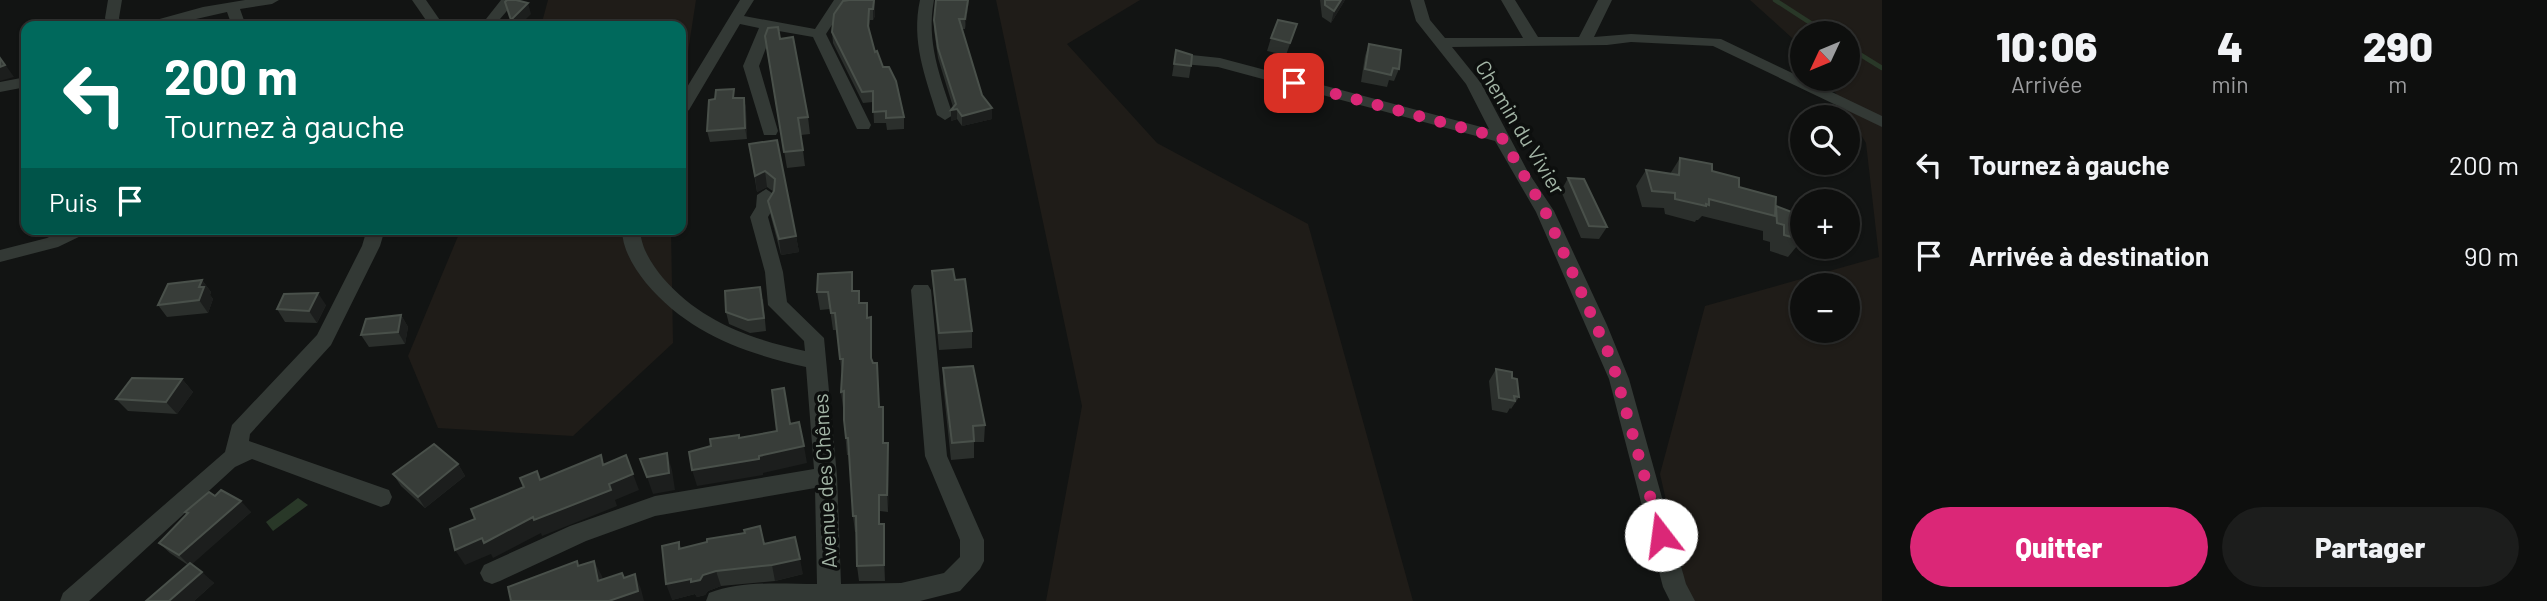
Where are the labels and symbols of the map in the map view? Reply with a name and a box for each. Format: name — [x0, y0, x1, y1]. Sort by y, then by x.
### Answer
north arrow — [1790, 21, 1860, 91]
pin — [1264, 53, 1324, 113]
street label: Chemin du Vivier — [1471, 55, 1571, 199]
street label: Avenue des Chênes — [807, 393, 841, 569]
position arrow — [1624, 498, 1698, 572]

